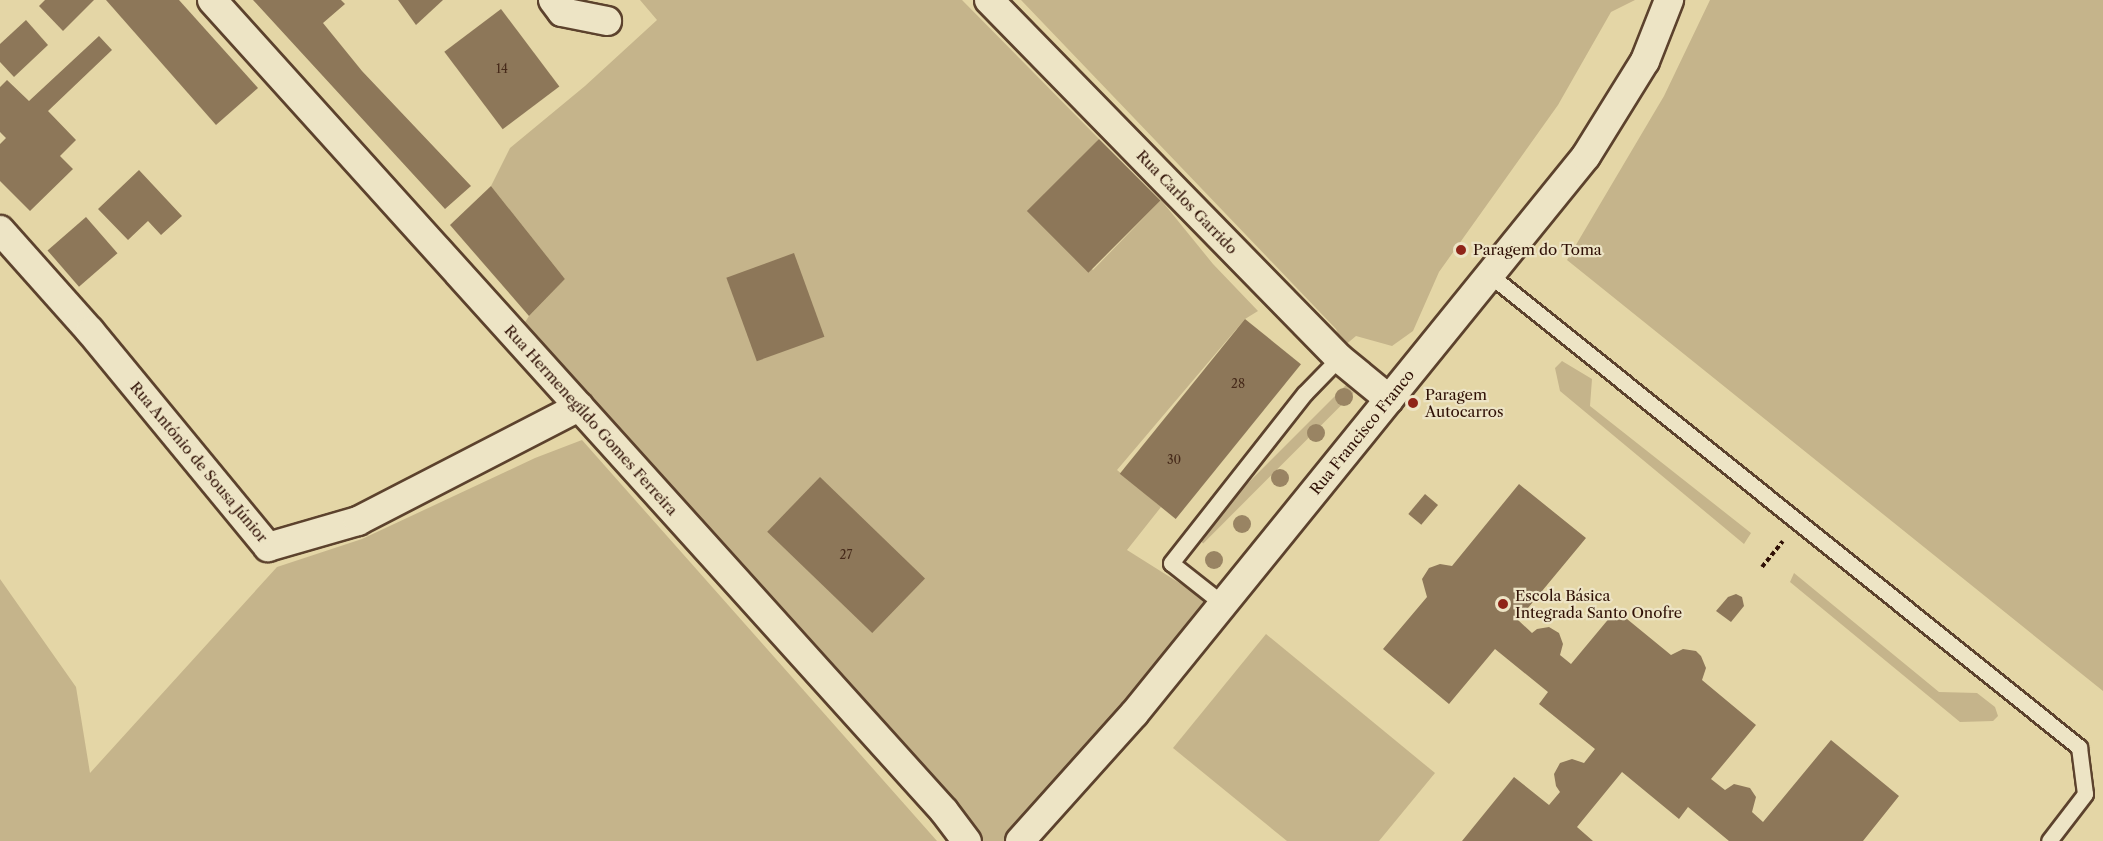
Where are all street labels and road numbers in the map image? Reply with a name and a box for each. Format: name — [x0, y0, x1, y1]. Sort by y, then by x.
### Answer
street label: Rua Carlos Garrido — [1133, 146, 1241, 258]
street label: Rua Hermenegildo Gomes Ferreira — [501, 321, 681, 519]
street label: Rua Francisco Franco — [1306, 366, 1418, 498]
street label: Rua António de Sousa Júnior — [126, 378, 272, 546]

